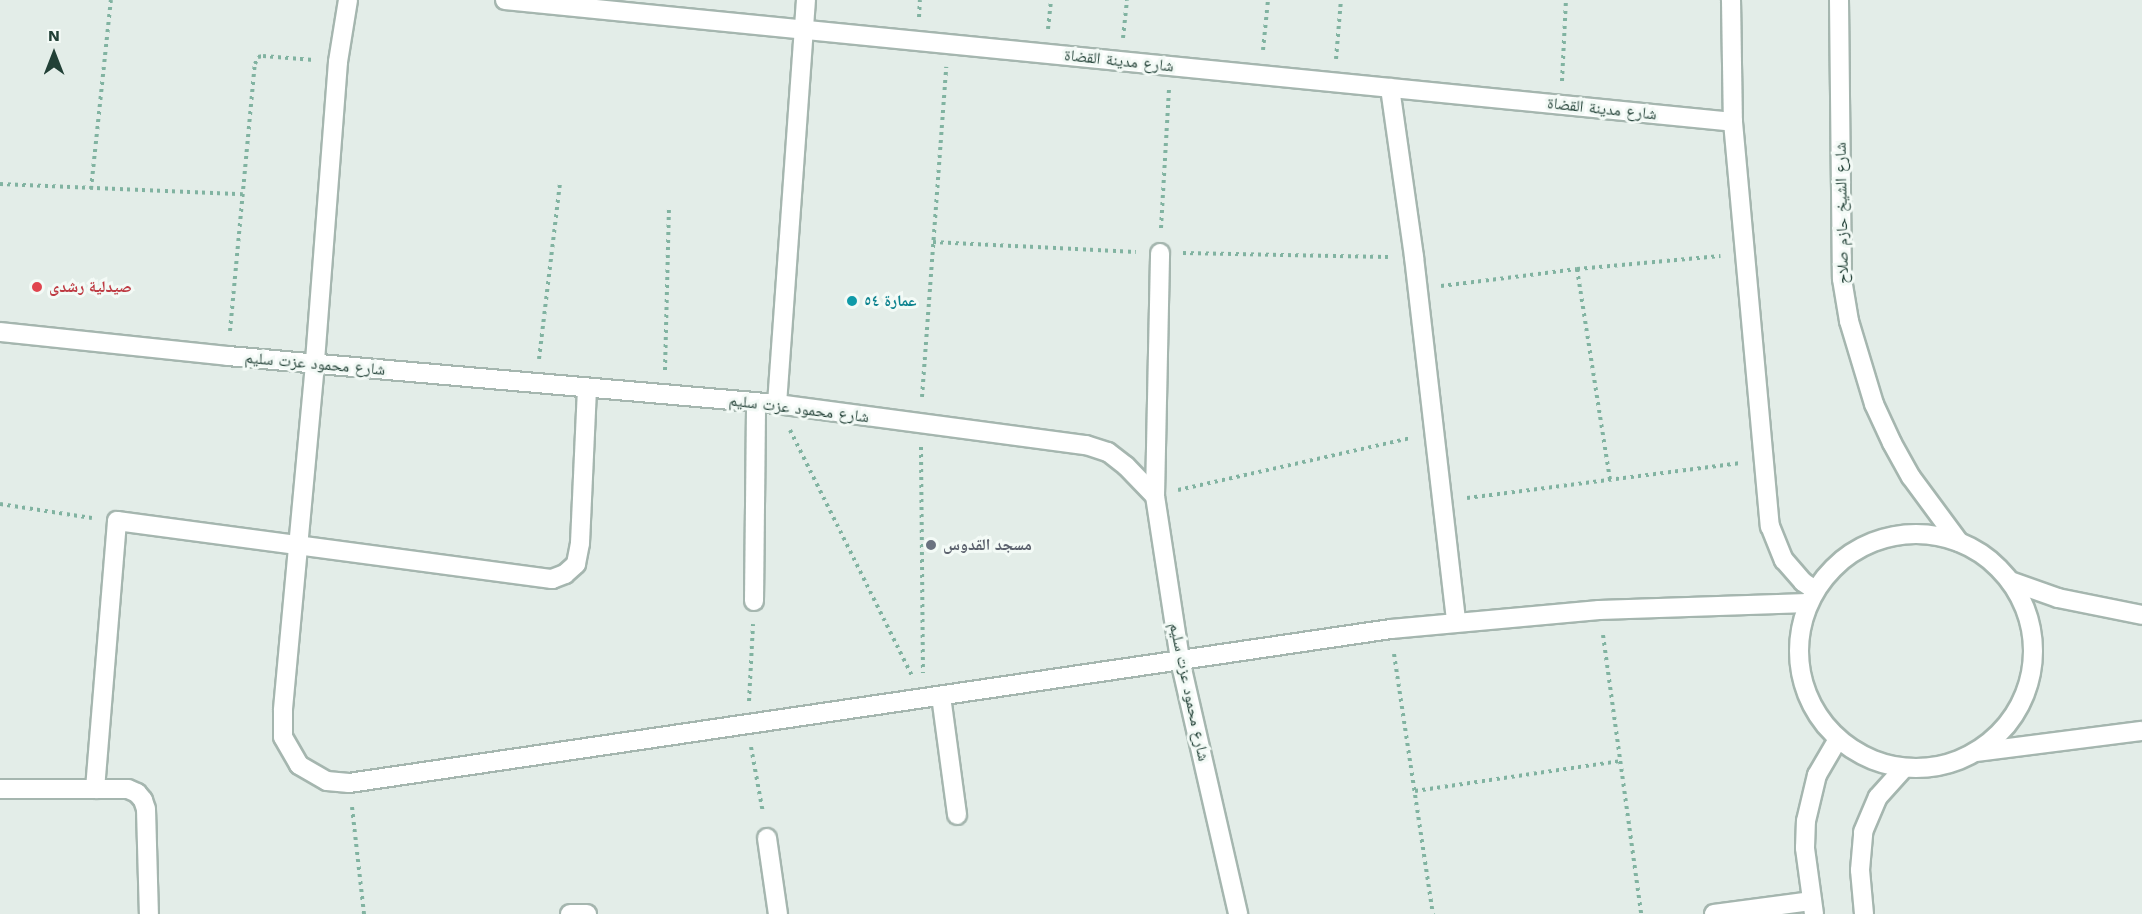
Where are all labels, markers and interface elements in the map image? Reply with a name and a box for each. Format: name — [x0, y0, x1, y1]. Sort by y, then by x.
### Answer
north arrow — [24, 24, 84, 84]
text: N — [48, 26, 60, 45]
street label: شارع مدينة القضاة — [1063, 46, 1175, 76]
street label: شارع مدينة القضاة — [1546, 94, 1658, 124]
street label: شارع الشيخ حازم صلاح — [1831, 142, 1853, 284]
place label: صيدلية رشدى — [49, 277, 132, 297]
marker: صيدلية رشدى — [30, 280, 44, 294]
place label: عمارة ٥٤ — [864, 291, 917, 311]
marker: عمارة ٥٤ — [845, 294, 859, 308]
street label: شارع محمود عزت سليم — [244, 348, 386, 380]
street label: شارع محمود عزت سليم — [728, 391, 870, 427]
place label: مسجد القدوس — [943, 535, 1032, 555]
marker: مسجد القدوس — [924, 538, 938, 552]
street label: شارع محمود عزت سليم — [1165, 621, 1213, 763]

